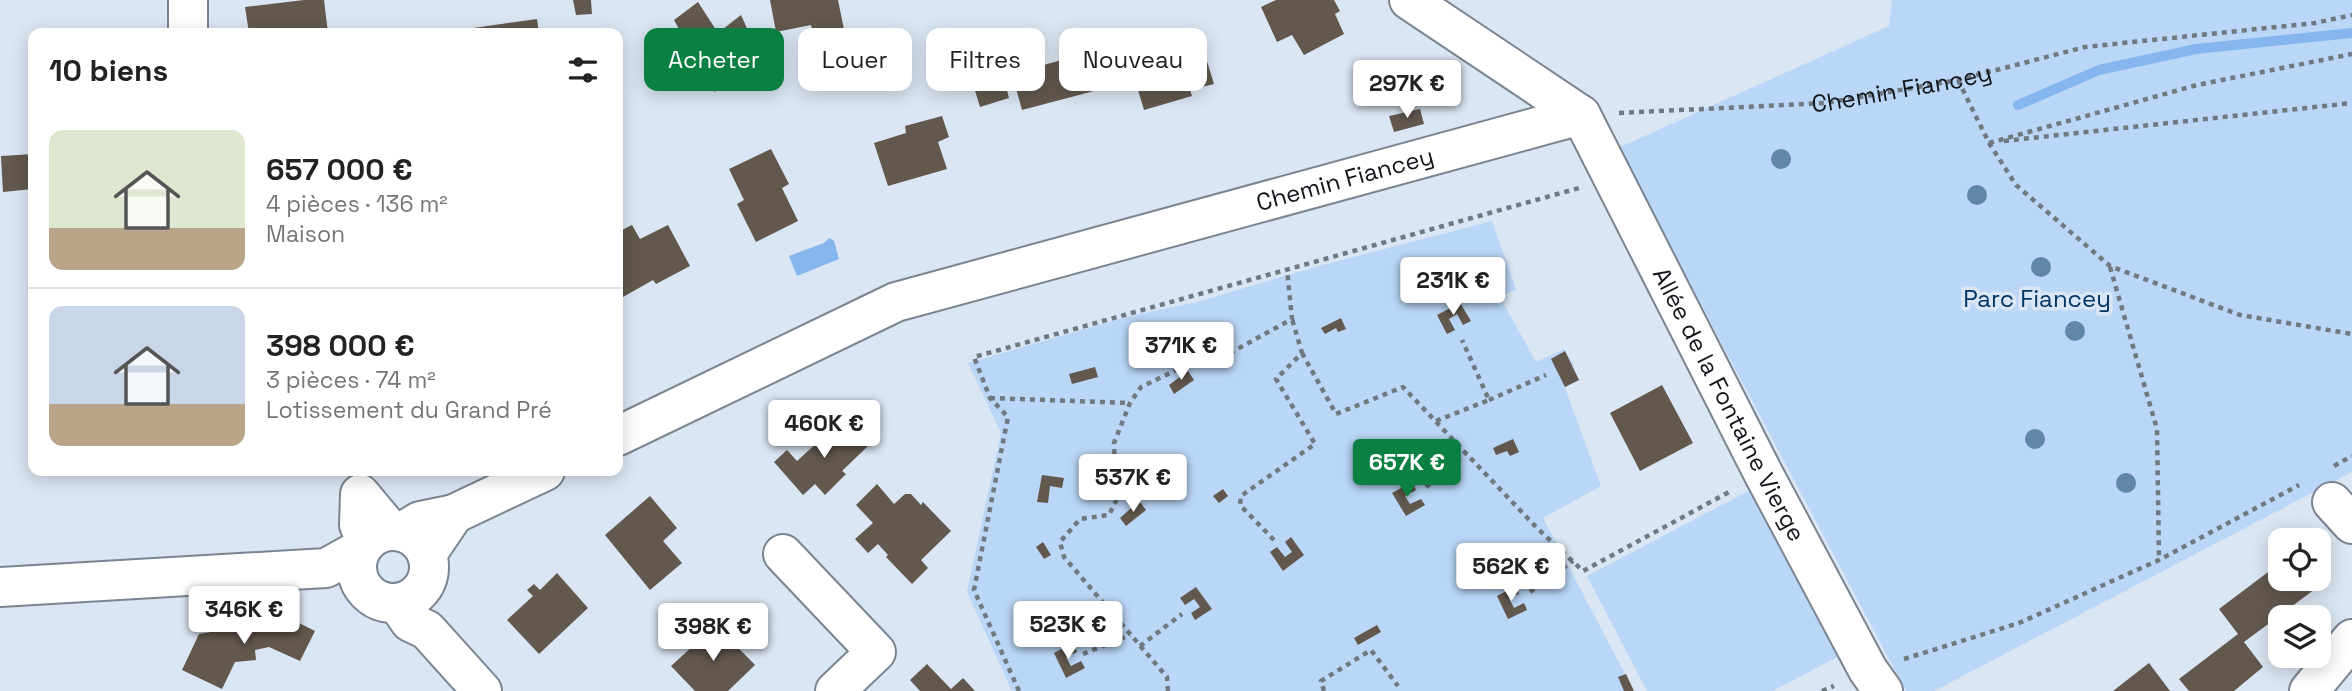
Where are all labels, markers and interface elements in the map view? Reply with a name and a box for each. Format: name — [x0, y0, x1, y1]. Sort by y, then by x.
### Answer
chip: Acheter — [644, 28, 784, 91]
chip: Louer — [798, 28, 912, 91]
chip: Filtres — [926, 28, 1045, 91]
chip: Nouveau — [1059, 28, 1207, 91]
text: 10 biens — [49, 51, 168, 90]
icon: filters — [564, 51, 602, 89]
street label: Chemin Fiancey — [1811, 56, 1995, 119]
pin: 297K € — [1350, 60, 1464, 120]
text: 297K € — [1369, 68, 1445, 98]
street label: Chemin Fiancey — [1253, 140, 1437, 218]
text: 657 000 € — [266, 150, 413, 189]
icon: home — [105, 158, 189, 242]
text: 4 pièces · 136 m² — [266, 189, 448, 219]
text: Maison — [266, 219, 345, 249]
pin: 231K € — [1396, 258, 1510, 317]
street label: Allée de la Fontaine Vierge — [1646, 262, 1813, 547]
text: 231K € — [1416, 265, 1490, 295]
park label: Parc Fiancey — [1963, 283, 2111, 314]
pin: 371K € — [1124, 322, 1238, 382]
text: 398 000 € — [266, 326, 415, 365]
text: 371K € — [1145, 330, 1217, 360]
icon: home — [105, 334, 189, 418]
text: 3 pièces · 74 m² — [266, 365, 436, 395]
text: Lotissement du Grand Pré — [266, 395, 552, 425]
pin: 460K € — [767, 400, 881, 460]
text: 460K € — [784, 408, 864, 438]
pin: 657K € — [1350, 440, 1464, 499]
text: 657K € — [1369, 447, 1445, 477]
pin: 537K € — [1076, 454, 1190, 514]
text: 537K € — [1095, 462, 1171, 492]
map controls — [2268, 528, 2331, 668]
button: locate — [2268, 528, 2331, 591]
pin: 562K € — [1454, 544, 1568, 603]
text: 562K € — [1472, 551, 1550, 581]
pin: 346K € — [187, 586, 301, 646]
text: 346K € — [205, 594, 283, 624]
pin: 523K € — [1011, 602, 1125, 661]
pin: 398K € — [656, 604, 770, 663]
button: layers — [2268, 605, 2331, 668]
text: 523K € — [1029, 609, 1107, 639]
text: 398K € — [674, 611, 752, 641]

